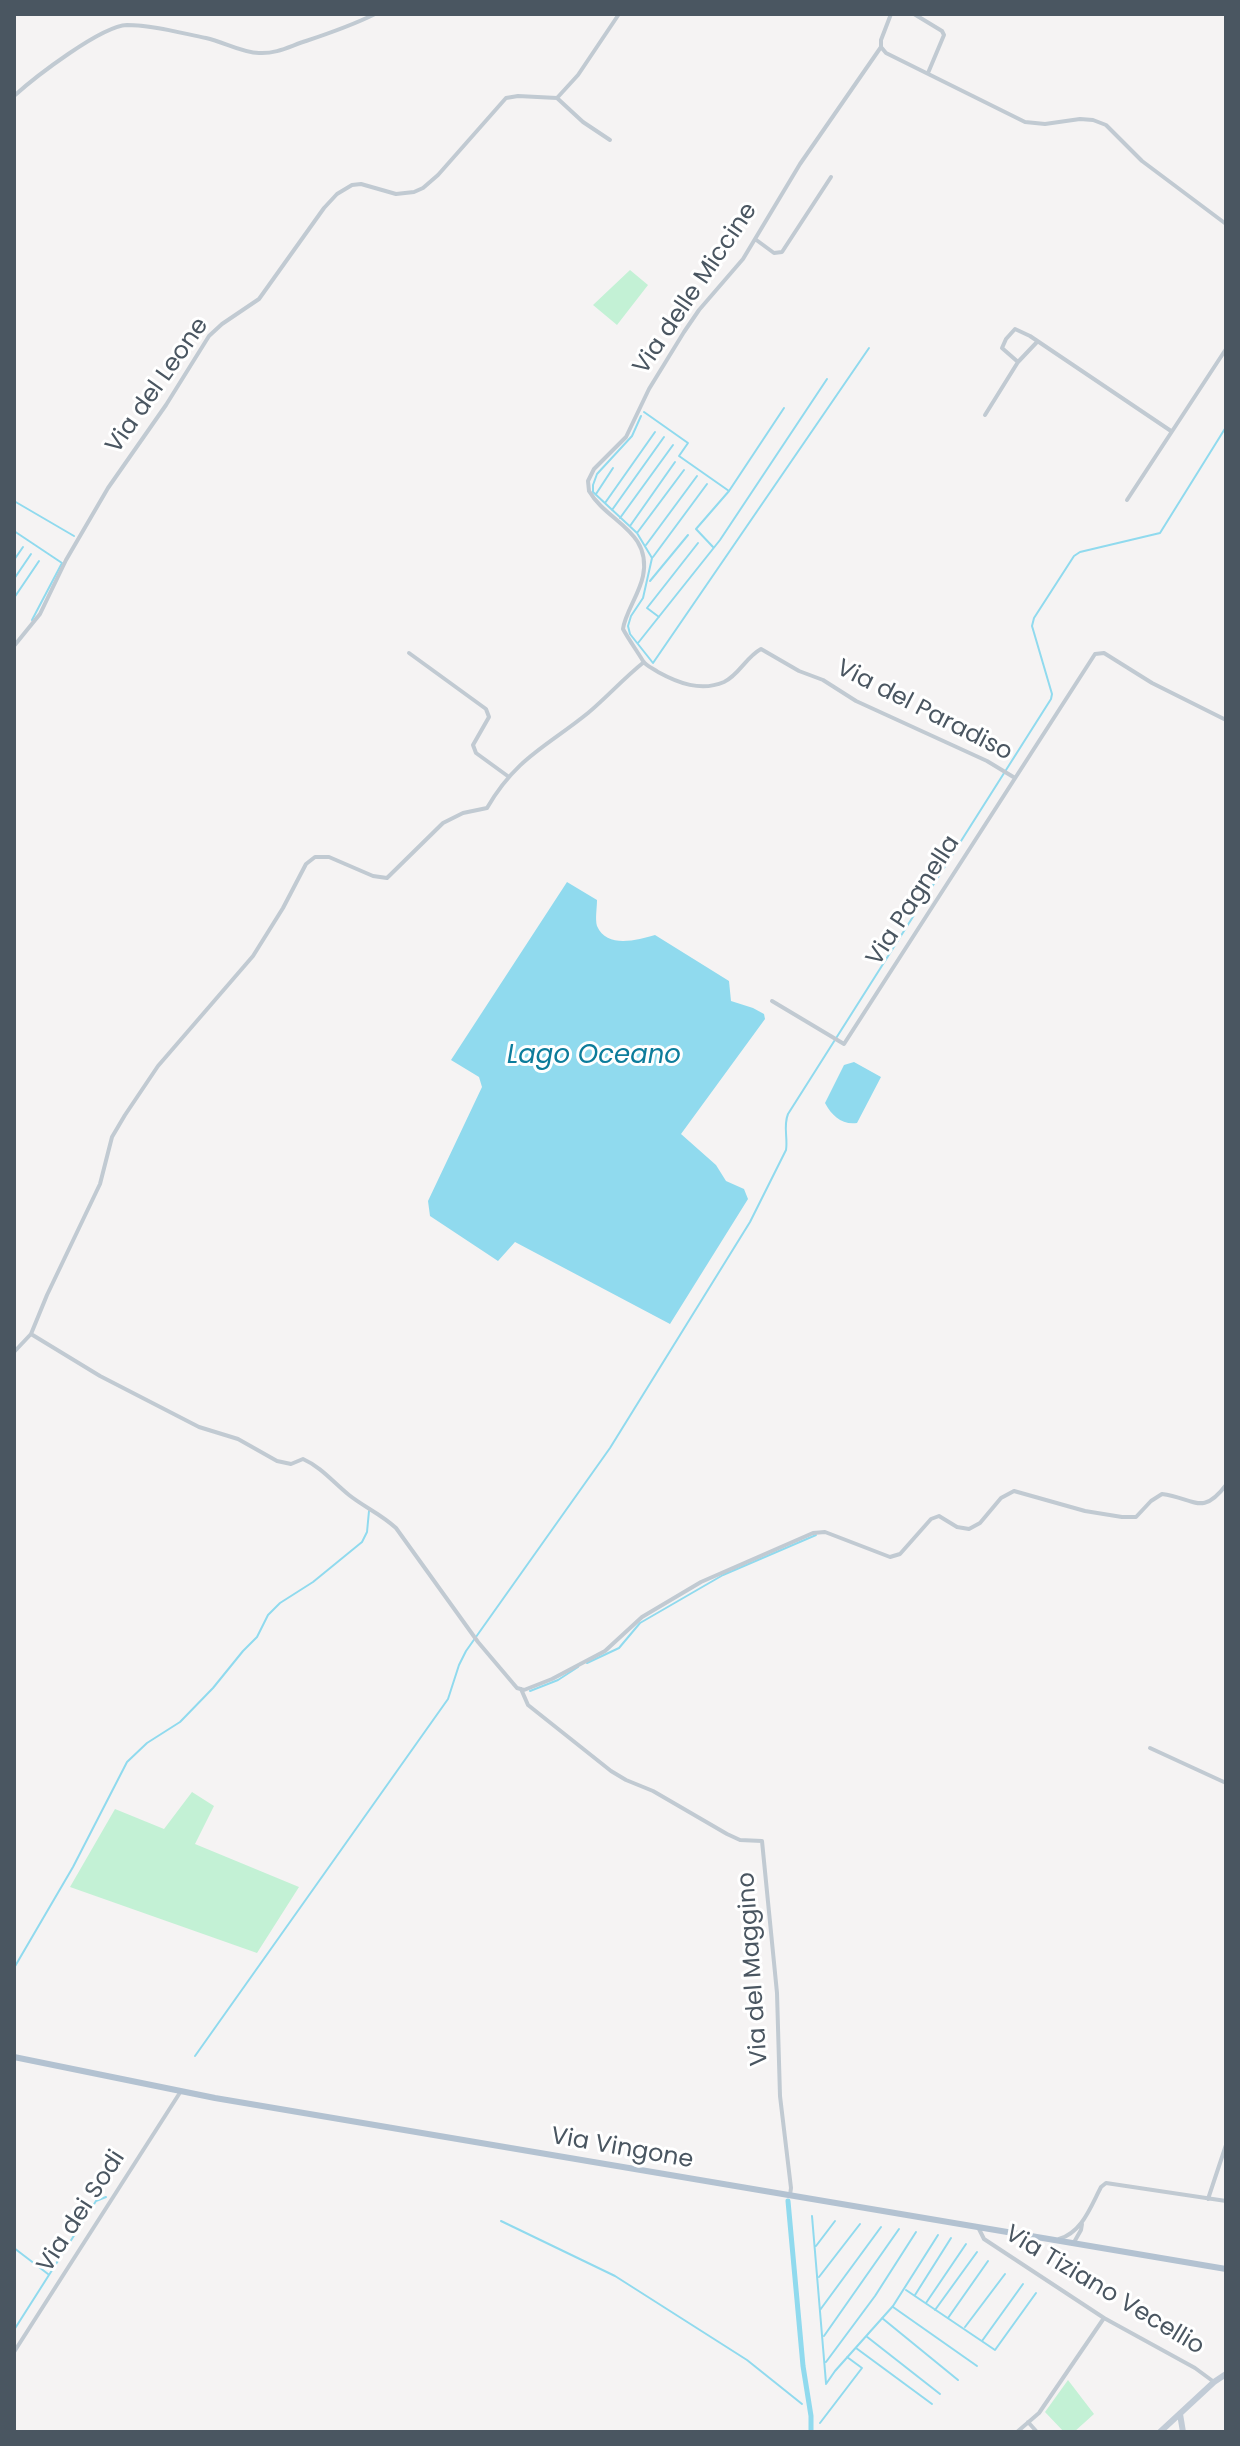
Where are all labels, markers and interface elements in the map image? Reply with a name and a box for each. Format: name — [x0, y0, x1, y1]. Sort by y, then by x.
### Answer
street label: Via delle Miccine — [628, 198, 764, 380]
street label: Via del Leone — [101, 313, 215, 459]
street label: Via del Paradiso — [831, 654, 1017, 768]
street label: Via Pagnella — [861, 831, 967, 971]
water label: Lago Oceano — [507, 1040, 681, 1072]
street label: Via del Maggino — [733, 1871, 775, 2067]
street label: Via Vingone — [549, 2122, 695, 2176]
street label: Via dei Sodi — [32, 2146, 132, 2278]
street label: Via Tiziano Vecellio — [999, 2220, 1209, 2362]

